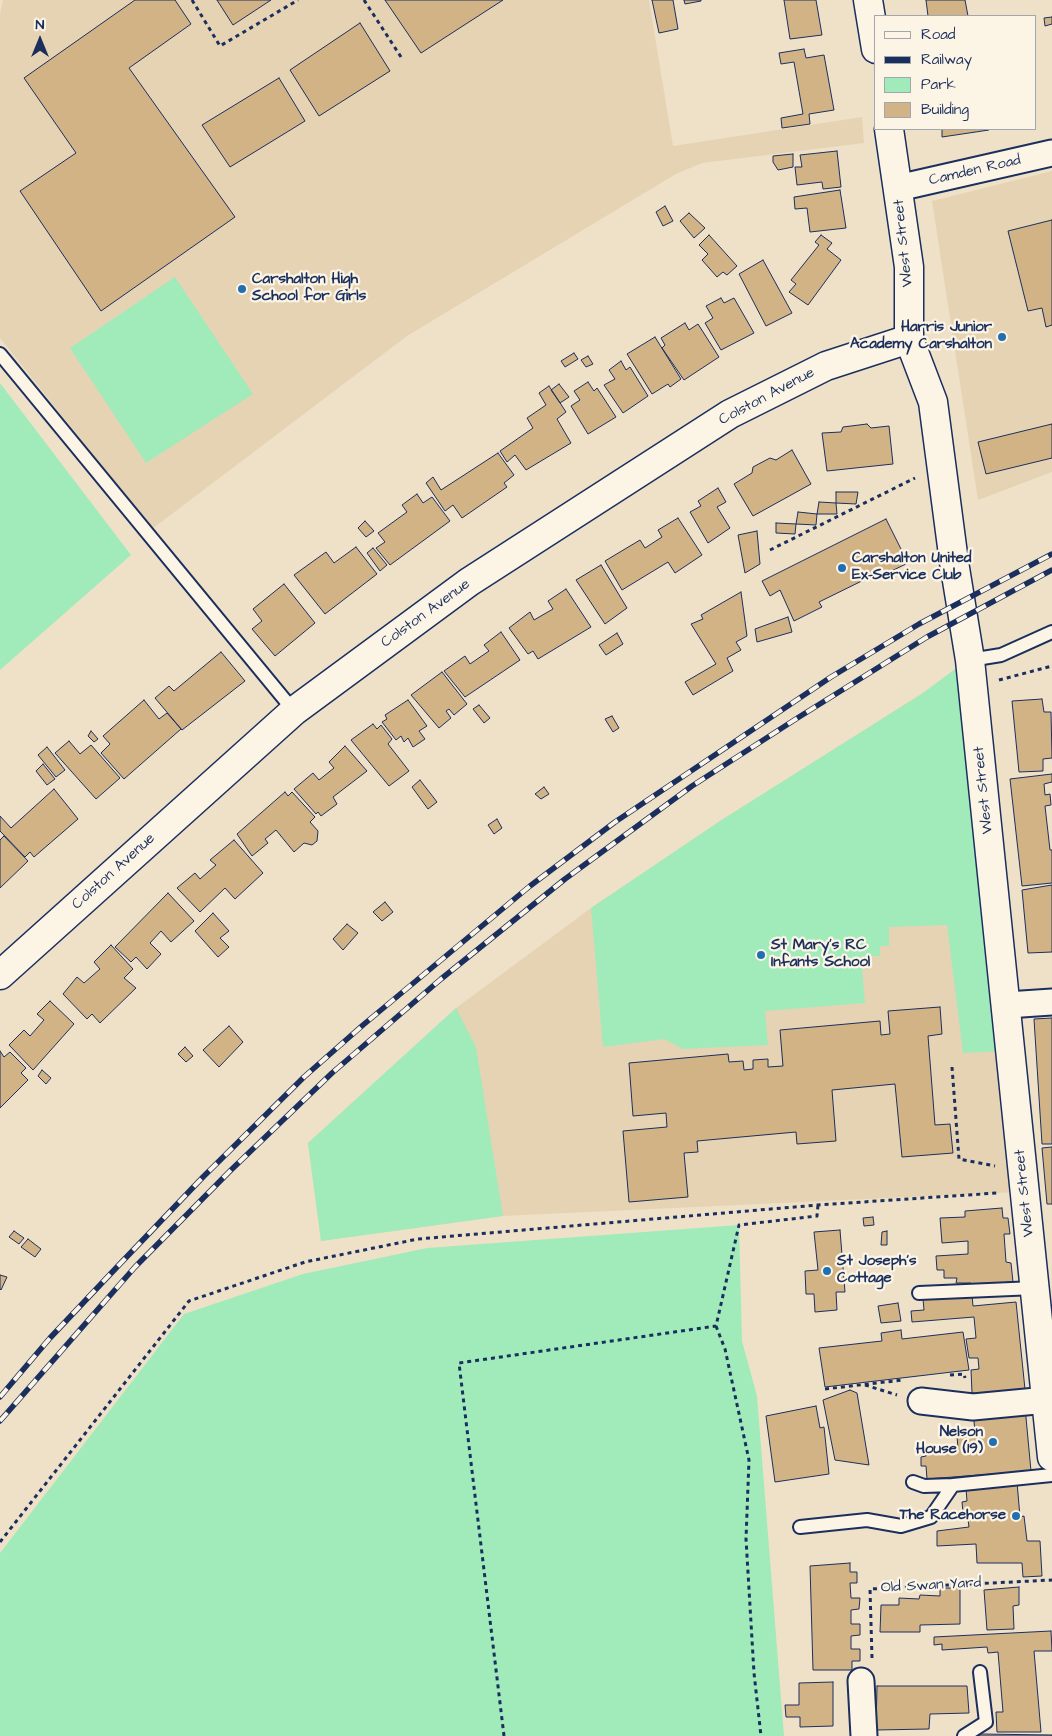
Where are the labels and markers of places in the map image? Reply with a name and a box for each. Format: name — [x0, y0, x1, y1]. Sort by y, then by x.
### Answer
place label: Carshalton High School for Girls — [252, 271, 366, 306]
marker: Carshalton High School for Girls — [236, 283, 248, 295]
place label: Harris Junior Academy Carshalton — [850, 319, 992, 354]
marker: Harris Junior Academy Carshalton — [996, 331, 1008, 343]
place label: Carshalton United Ex-Service Club — [852, 550, 972, 585]
marker: Carshalton United Ex-Service Club — [836, 562, 848, 574]
place label: St Mary's RC Infants School — [771, 937, 870, 972]
marker: St Mary's RC Infants School — [755, 949, 767, 961]
place label: St Joseph's Cottage — [837, 1253, 916, 1288]
marker: St Joseph's Cottage — [821, 1265, 833, 1277]
place label: Nelson House (19) — [916, 1424, 983, 1459]
marker: Nelson House (19) — [987, 1436, 999, 1448]
place label: The Racehorse — [899, 1507, 1006, 1525]
marker: The Racehorse — [1010, 1510, 1022, 1522]

